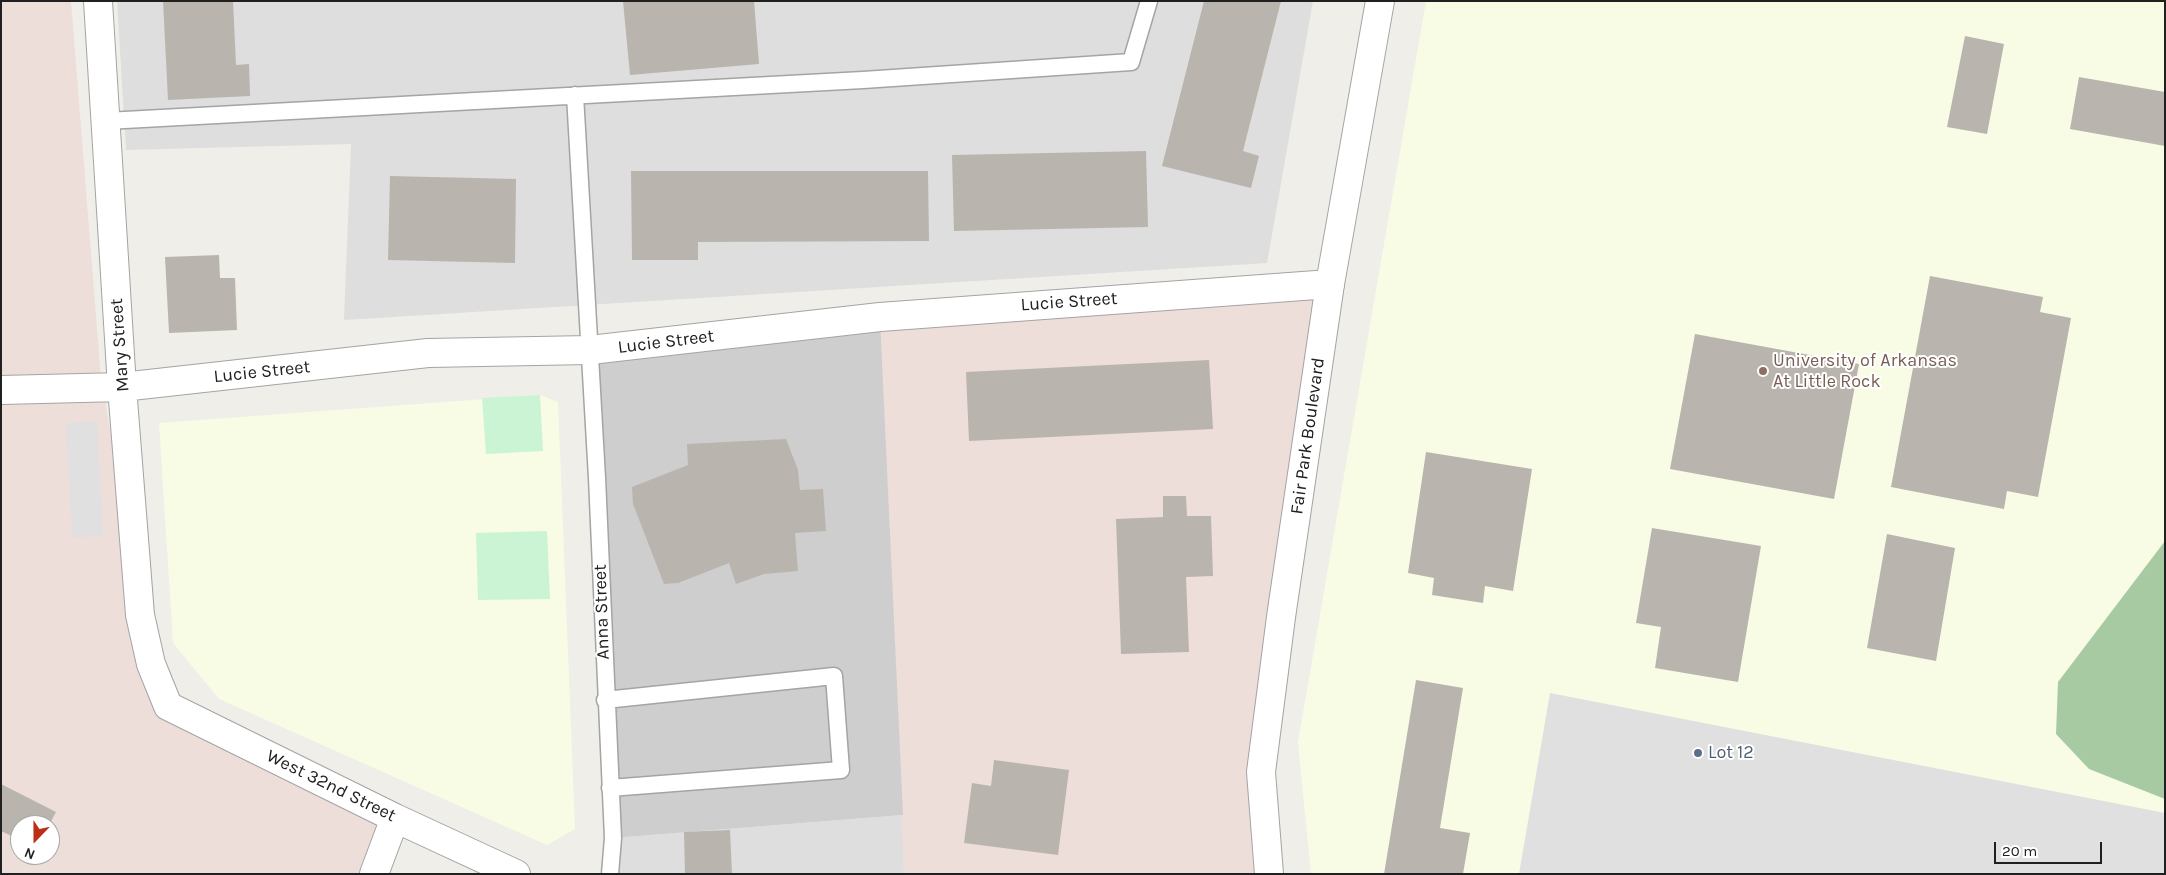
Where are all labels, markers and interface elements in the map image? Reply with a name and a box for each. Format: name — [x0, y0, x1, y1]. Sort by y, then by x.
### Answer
street label: Lucie Street — [1020, 288, 1118, 316]
street label: Mary Street — [106, 297, 134, 393]
street label: Lucie Street — [617, 325, 715, 359]
place label: University of Arkansas At Little Rock — [1773, 350, 1957, 392]
street label: Lucie Street — [213, 356, 311, 388]
street label: Fair Park Boulevard — [1286, 356, 1330, 516]
marker: University of Arkansas At Little Rock — [1757, 365, 1769, 377]
street label: Anna Street — [590, 564, 614, 660]
place label: Lot 12 — [1708, 742, 1754, 764]
street label: West 32nd Street — [263, 745, 399, 827]
marker: Lot 12 — [1692, 747, 1704, 759]
north arrow — [10, 815, 60, 865]
scale bar — [1996, 832, 2104, 864]
text: 20 m — [2002, 842, 2037, 860]
text: N — [22, 844, 37, 863]

